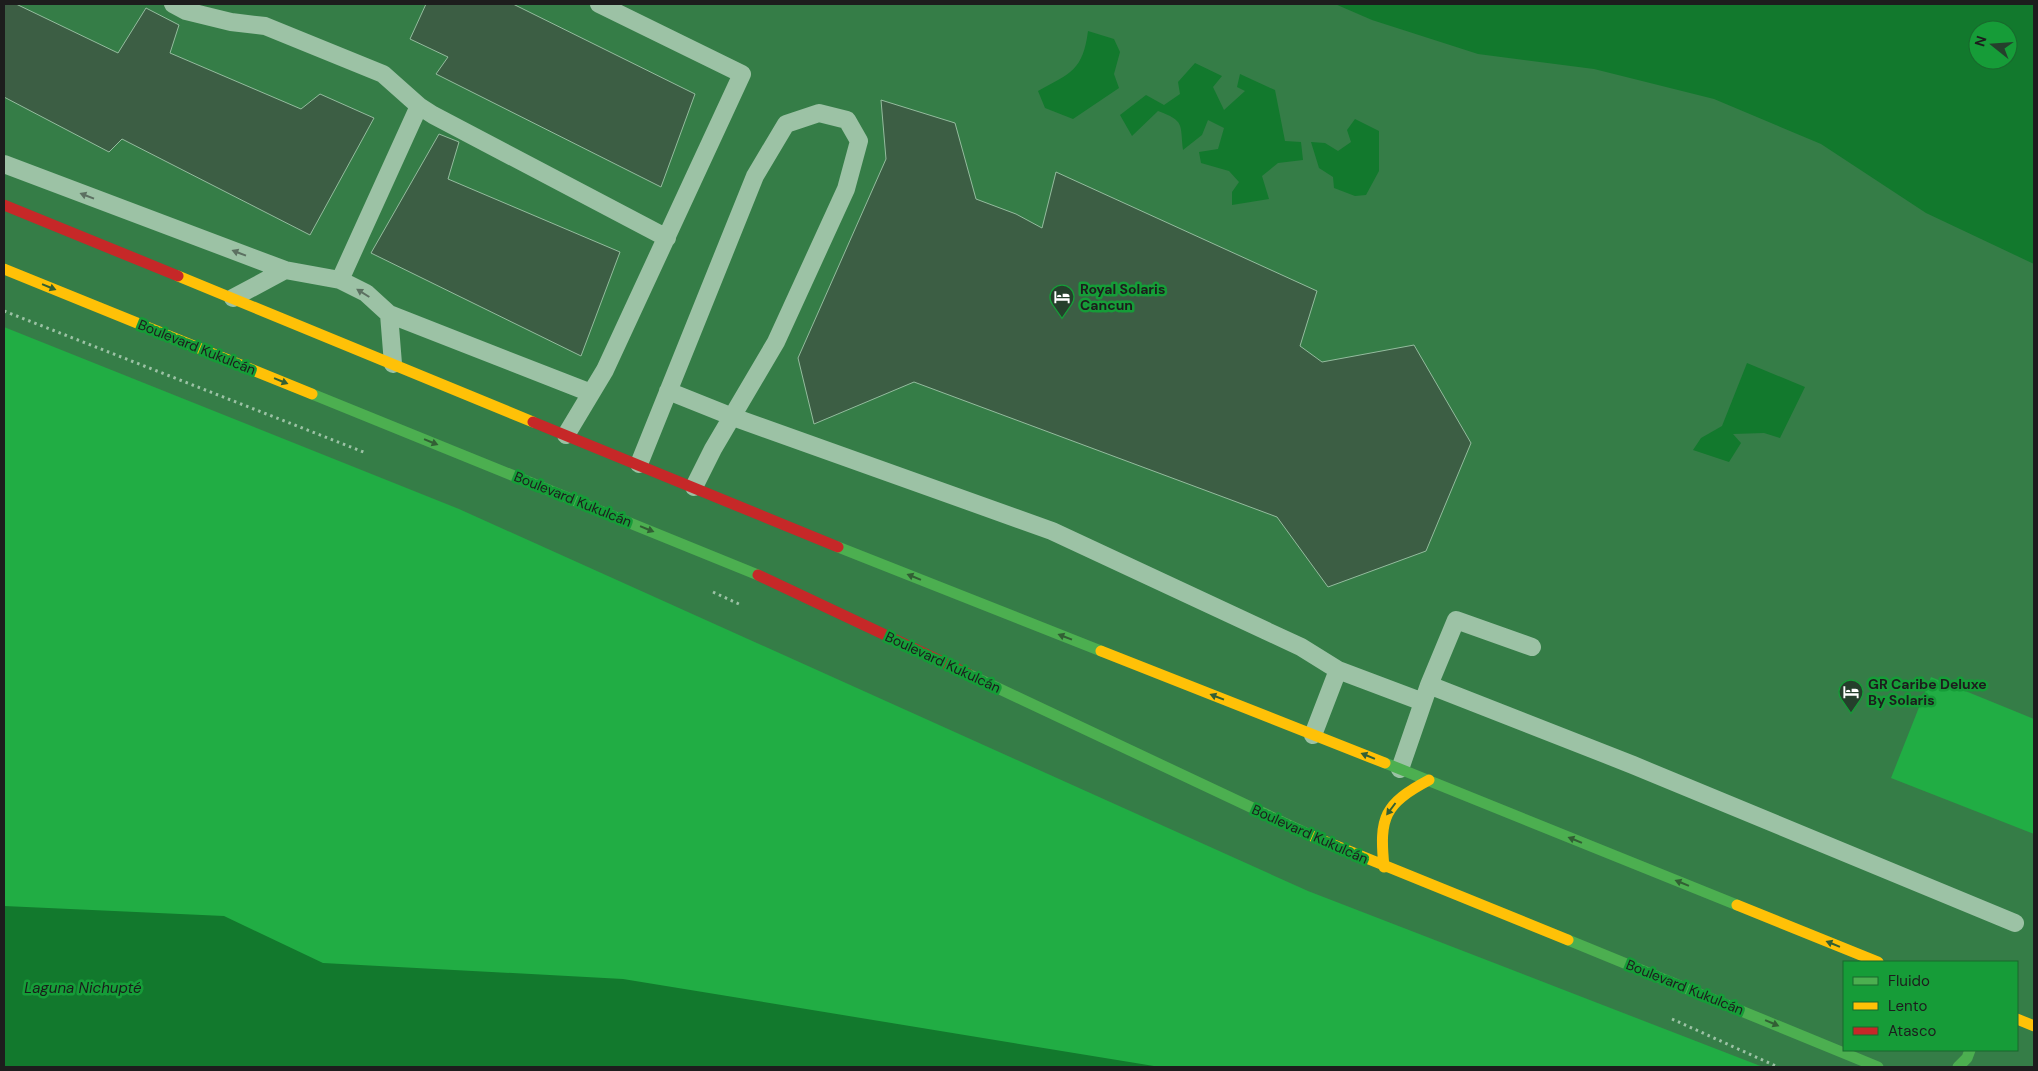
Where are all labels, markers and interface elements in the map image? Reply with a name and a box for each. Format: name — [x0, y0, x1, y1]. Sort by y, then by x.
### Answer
north arrow — [1968, 20, 2018, 70]
text: N — [1970, 34, 1991, 49]
one-way arrow — [79, 192, 94, 200]
one-way arrow — [232, 249, 247, 256]
place label: Royal Solaris Cancun — [1080, 280, 1165, 314]
one-way arrow — [42, 284, 56, 292]
hotel icon: Royal Solaris Cancun — [1049, 284, 1075, 318]
one-way arrow — [356, 288, 369, 297]
street label: Boulevard Kukulcán — [135, 315, 259, 379]
one-way arrow — [274, 377, 289, 385]
one-way arrow — [424, 438, 439, 446]
street label: Boulevard Kukulcán — [511, 467, 635, 531]
one-way arrow — [640, 525, 654, 533]
one-way arrow — [907, 573, 921, 581]
street label: Boulevard Kukulcán — [882, 627, 1004, 697]
one-way arrow — [1057, 633, 1072, 641]
place label: GR Caribe Deluxe By Solaris — [1868, 675, 1987, 709]
hotel icon: GR Caribe Deluxe By Solaris — [1838, 679, 1864, 713]
one-way arrow — [1209, 692, 1224, 700]
one-way arrow — [1360, 752, 1375, 760]
street label: Boulevard Kukulcán — [1249, 800, 1371, 868]
one-way arrow — [1386, 802, 1396, 816]
one-way arrow — [1567, 836, 1582, 844]
one-way arrow — [1675, 879, 1689, 887]
one-way arrow — [1825, 940, 1840, 948]
street label: Boulevard Kukulcán — [1623, 955, 1747, 1019]
legend — [1843, 961, 2018, 1051]
text: Fluido — [1888, 971, 1930, 991]
water label: Laguna Nichupté — [24, 978, 142, 998]
text: Lento — [1888, 996, 1927, 1016]
one-way arrow — [1765, 1019, 1779, 1027]
text: Atasco — [1888, 1021, 1936, 1041]

